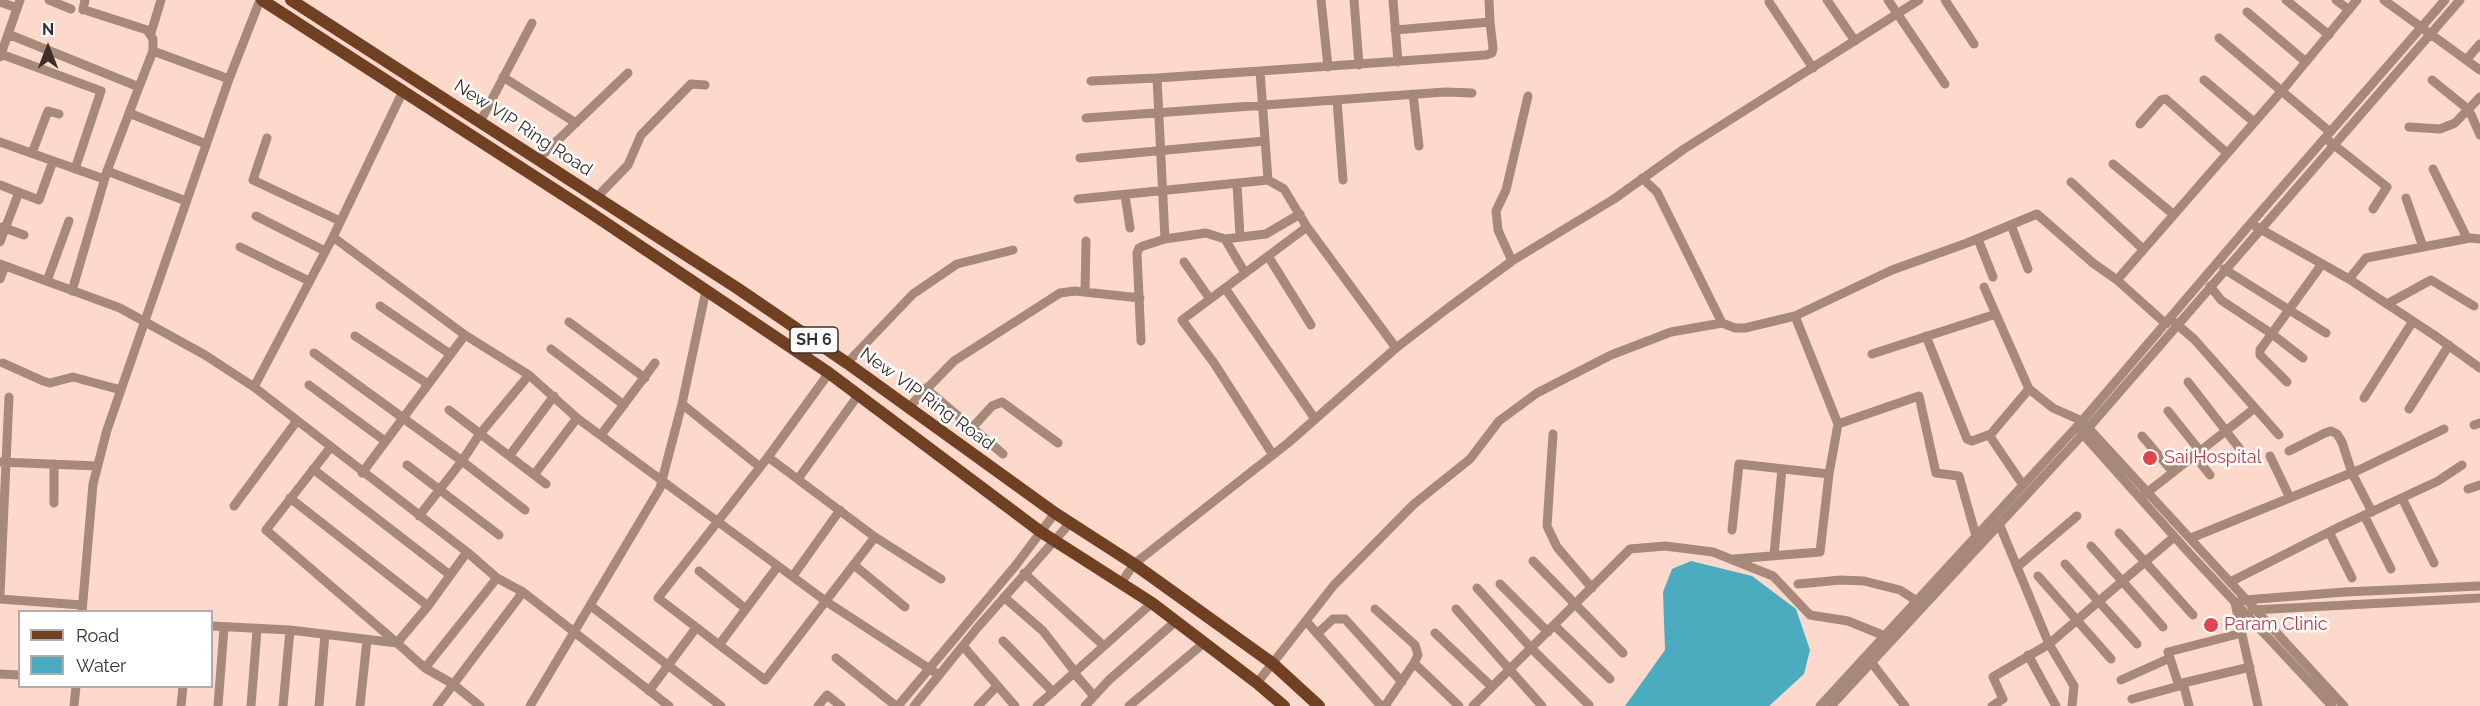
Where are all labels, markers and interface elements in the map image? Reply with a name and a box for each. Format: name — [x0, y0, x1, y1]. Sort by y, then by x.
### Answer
north arrow — [18, 18, 78, 78]
text: N — [42, 20, 54, 39]
street label: New VIP Ring Road — [450, 75, 596, 181]
road number: SH 6 — [790, 327, 838, 353]
street label: New VIP Ring Road — [856, 343, 998, 455]
place label: Sai Hospital — [2164, 447, 2262, 469]
marker: Sai Hospital — [2141, 449, 2159, 467]
legend — [18, 610, 213, 688]
place label: Param Clinic — [2224, 614, 2328, 636]
marker: Param Clinic — [2202, 616, 2220, 634]
text: Road — [76, 625, 119, 646]
text: Water — [76, 655, 126, 676]

